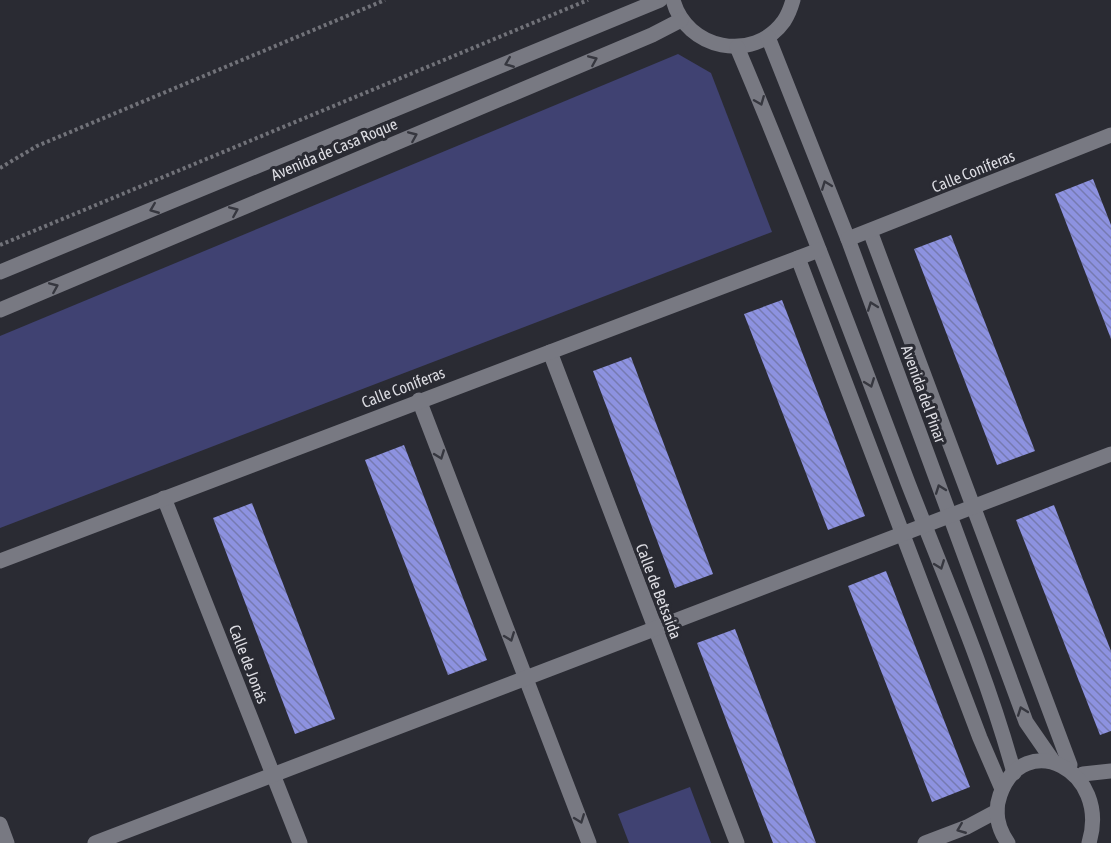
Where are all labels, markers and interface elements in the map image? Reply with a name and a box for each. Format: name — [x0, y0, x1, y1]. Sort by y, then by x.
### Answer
one-way arrow — [587, 55, 598, 67]
one-way arrow — [504, 56, 515, 68]
one-way arrow — [753, 95, 765, 106]
street label: Avenida de Casa Roque — [268, 114, 400, 185]
one-way arrow — [407, 131, 418, 143]
street label: Calle Coníferas — [929, 146, 1017, 196]
one-way arrow — [821, 180, 834, 190]
one-way arrow — [149, 202, 160, 214]
one-way arrow — [227, 206, 238, 218]
one-way arrow — [48, 282, 59, 294]
one-way arrow — [867, 301, 880, 312]
street label: Avenida del Pinar — [898, 343, 950, 446]
street label: Calle Coníferas — [359, 363, 448, 411]
one-way arrow — [863, 376, 875, 387]
one-way arrow — [433, 449, 445, 460]
one-way arrow — [935, 484, 947, 495]
street label: Calle de Betsaida — [633, 541, 685, 641]
one-way arrow — [932, 559, 945, 570]
street label: Calle de Jonás — [226, 622, 272, 706]
one-way arrow — [503, 631, 515, 642]
one-way arrow — [1017, 706, 1030, 717]
one-way arrow — [572, 813, 585, 824]
one-way arrow — [957, 822, 968, 834]

